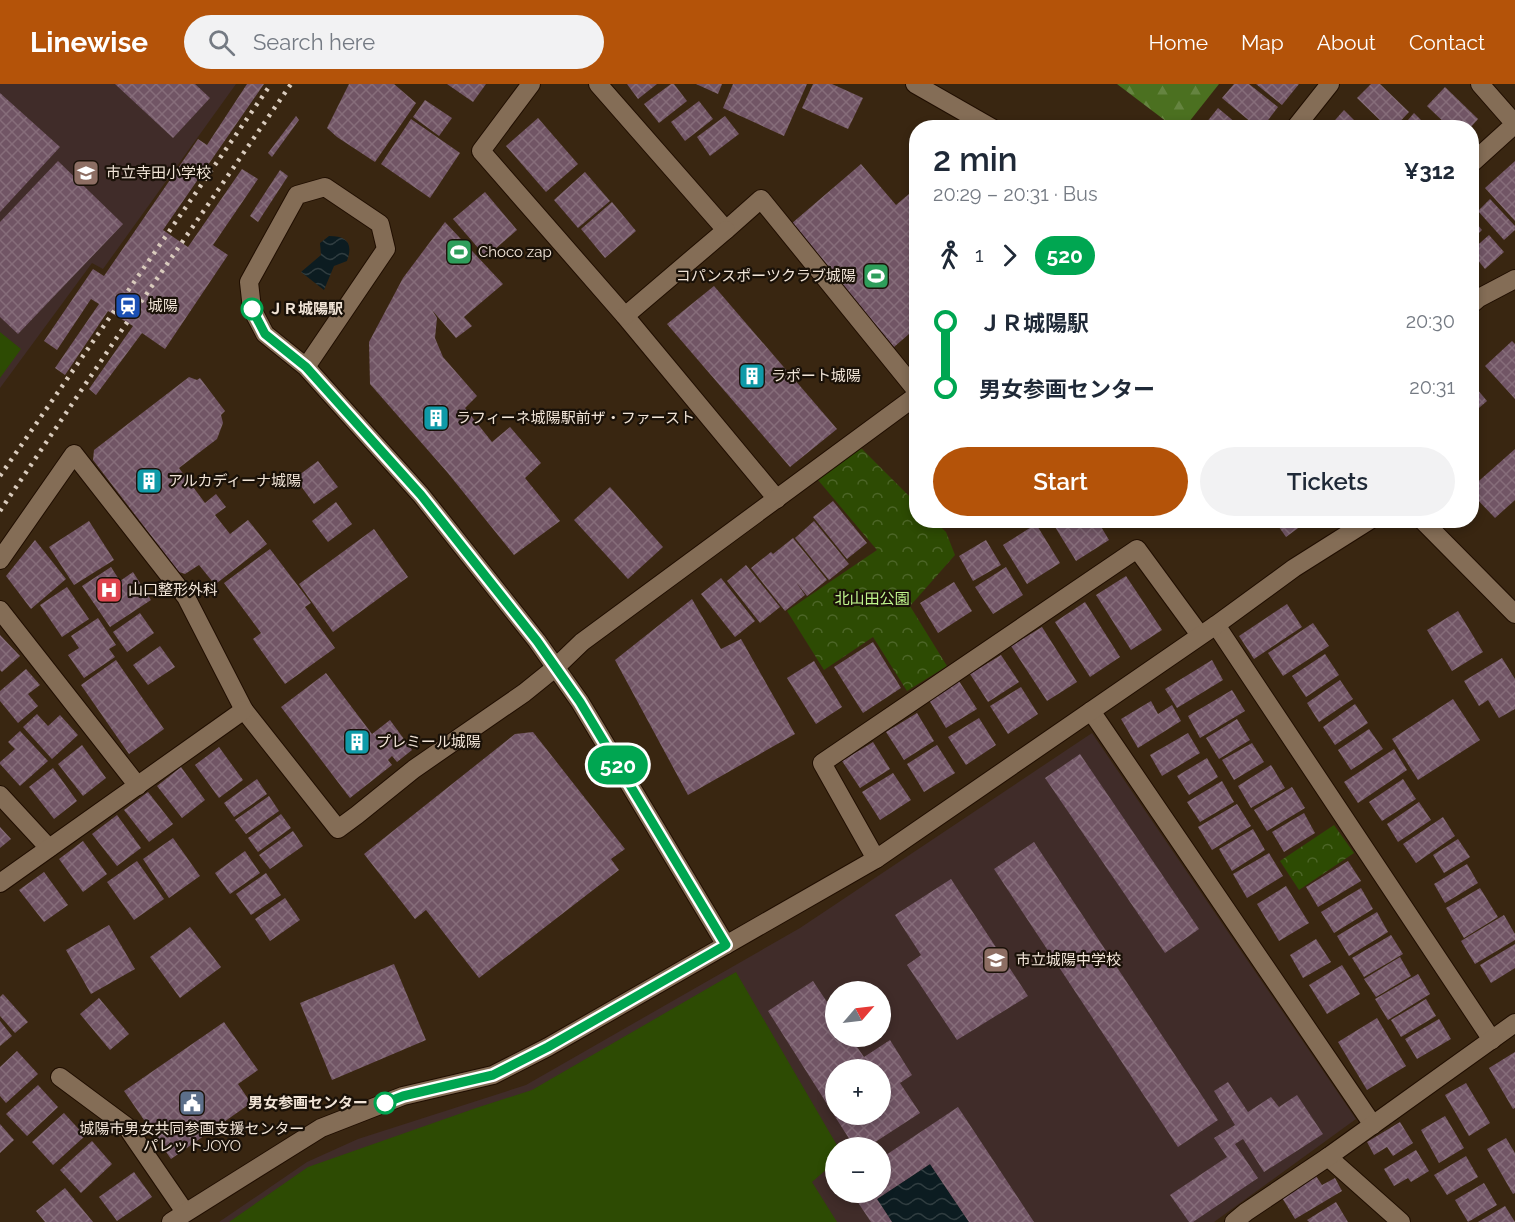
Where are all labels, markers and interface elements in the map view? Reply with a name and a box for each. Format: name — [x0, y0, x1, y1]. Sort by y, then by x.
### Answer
search box — [184, 15, 604, 69]
text: Linewise — [30, 26, 148, 59]
icon: search — [205, 26, 238, 59]
text: Search here — [253, 29, 375, 55]
text: Home — [1149, 30, 1208, 55]
text: Map — [1241, 30, 1284, 55]
text: About — [1317, 30, 1376, 55]
text: Contact — [1409, 30, 1485, 55]
text: 2 min — [933, 140, 1018, 179]
school or university icon: 市立寺田小学校 — [71, 158, 101, 188]
text: ¥312 — [1404, 158, 1455, 184]
place label: 市立寺田小学校 — [106, 164, 211, 182]
text: 20:29 – 20:31 · Bus — [933, 182, 1098, 206]
sports icon: Choco zap — [444, 237, 474, 267]
icon: walk — [933, 239, 966, 272]
icon: forward — [993, 239, 1026, 272]
place label: Choco zap — [478, 243, 552, 261]
text: 1 — [975, 243, 984, 267]
text: 520 — [1047, 243, 1083, 268]
sports icon: コパンスポーツクラブ城陽 — [861, 261, 891, 291]
place label: コパンスポーツクラブ城陽 — [676, 267, 856, 285]
station icon: 城陽 — [113, 291, 143, 321]
place label: 城陽 — [148, 297, 178, 315]
marker: ＪＲ城陽駅 — [241, 298, 263, 320]
place label: ＪＲ城陽駅 — [268, 300, 343, 318]
text: 20:30 — [1406, 309, 1455, 333]
text: ＪＲ城陽駅 — [979, 310, 1089, 336]
building icon: ラポート城陽 — [737, 361, 767, 391]
place label: ラポート城陽 — [771, 367, 861, 385]
text: 20:31 — [1409, 375, 1455, 399]
text: 男女参画センター — [979, 376, 1155, 402]
building icon: ラフィーネ城陽駅前ザ・ファースト — [421, 403, 451, 433]
place label: ラフィーネ城陽駅前ザ・ファースト — [456, 409, 695, 427]
button: Start — [933, 447, 1188, 516]
button: Tickets — [1200, 447, 1455, 516]
building icon: アルカディーナ城陽 — [134, 466, 164, 496]
place label: アルカディーナ城陽 — [168, 472, 301, 490]
hospital icon: 山口整形外科 — [94, 575, 124, 605]
place label: 山口整形外科 — [128, 581, 218, 599]
park label: 北山田公園 — [834, 590, 910, 608]
building icon: プレミール城陽 — [342, 727, 372, 757]
place label: プレミール城陽 — [376, 733, 481, 751]
line badge: 520 — [584, 746, 652, 784]
text: 520 — [600, 753, 636, 778]
school or university icon: 市立城陽中学校 — [981, 945, 1011, 975]
place label: 市立城陽中学校 — [1016, 951, 1121, 969]
north arrow — [825, 981, 891, 1047]
map controls — [825, 981, 891, 1203]
button: + — [825, 1059, 891, 1125]
public building icon: 城陽市男女共同参画支援センター パレットJOYO — [177, 1088, 207, 1118]
marker: 男女参画センター — [374, 1092, 396, 1114]
place label: 男女参画センター — [248, 1094, 368, 1112]
place label: 城陽市男女共同参画支援センター パレットJOYO — [79, 1120, 305, 1155]
button: − — [825, 1137, 891, 1203]

